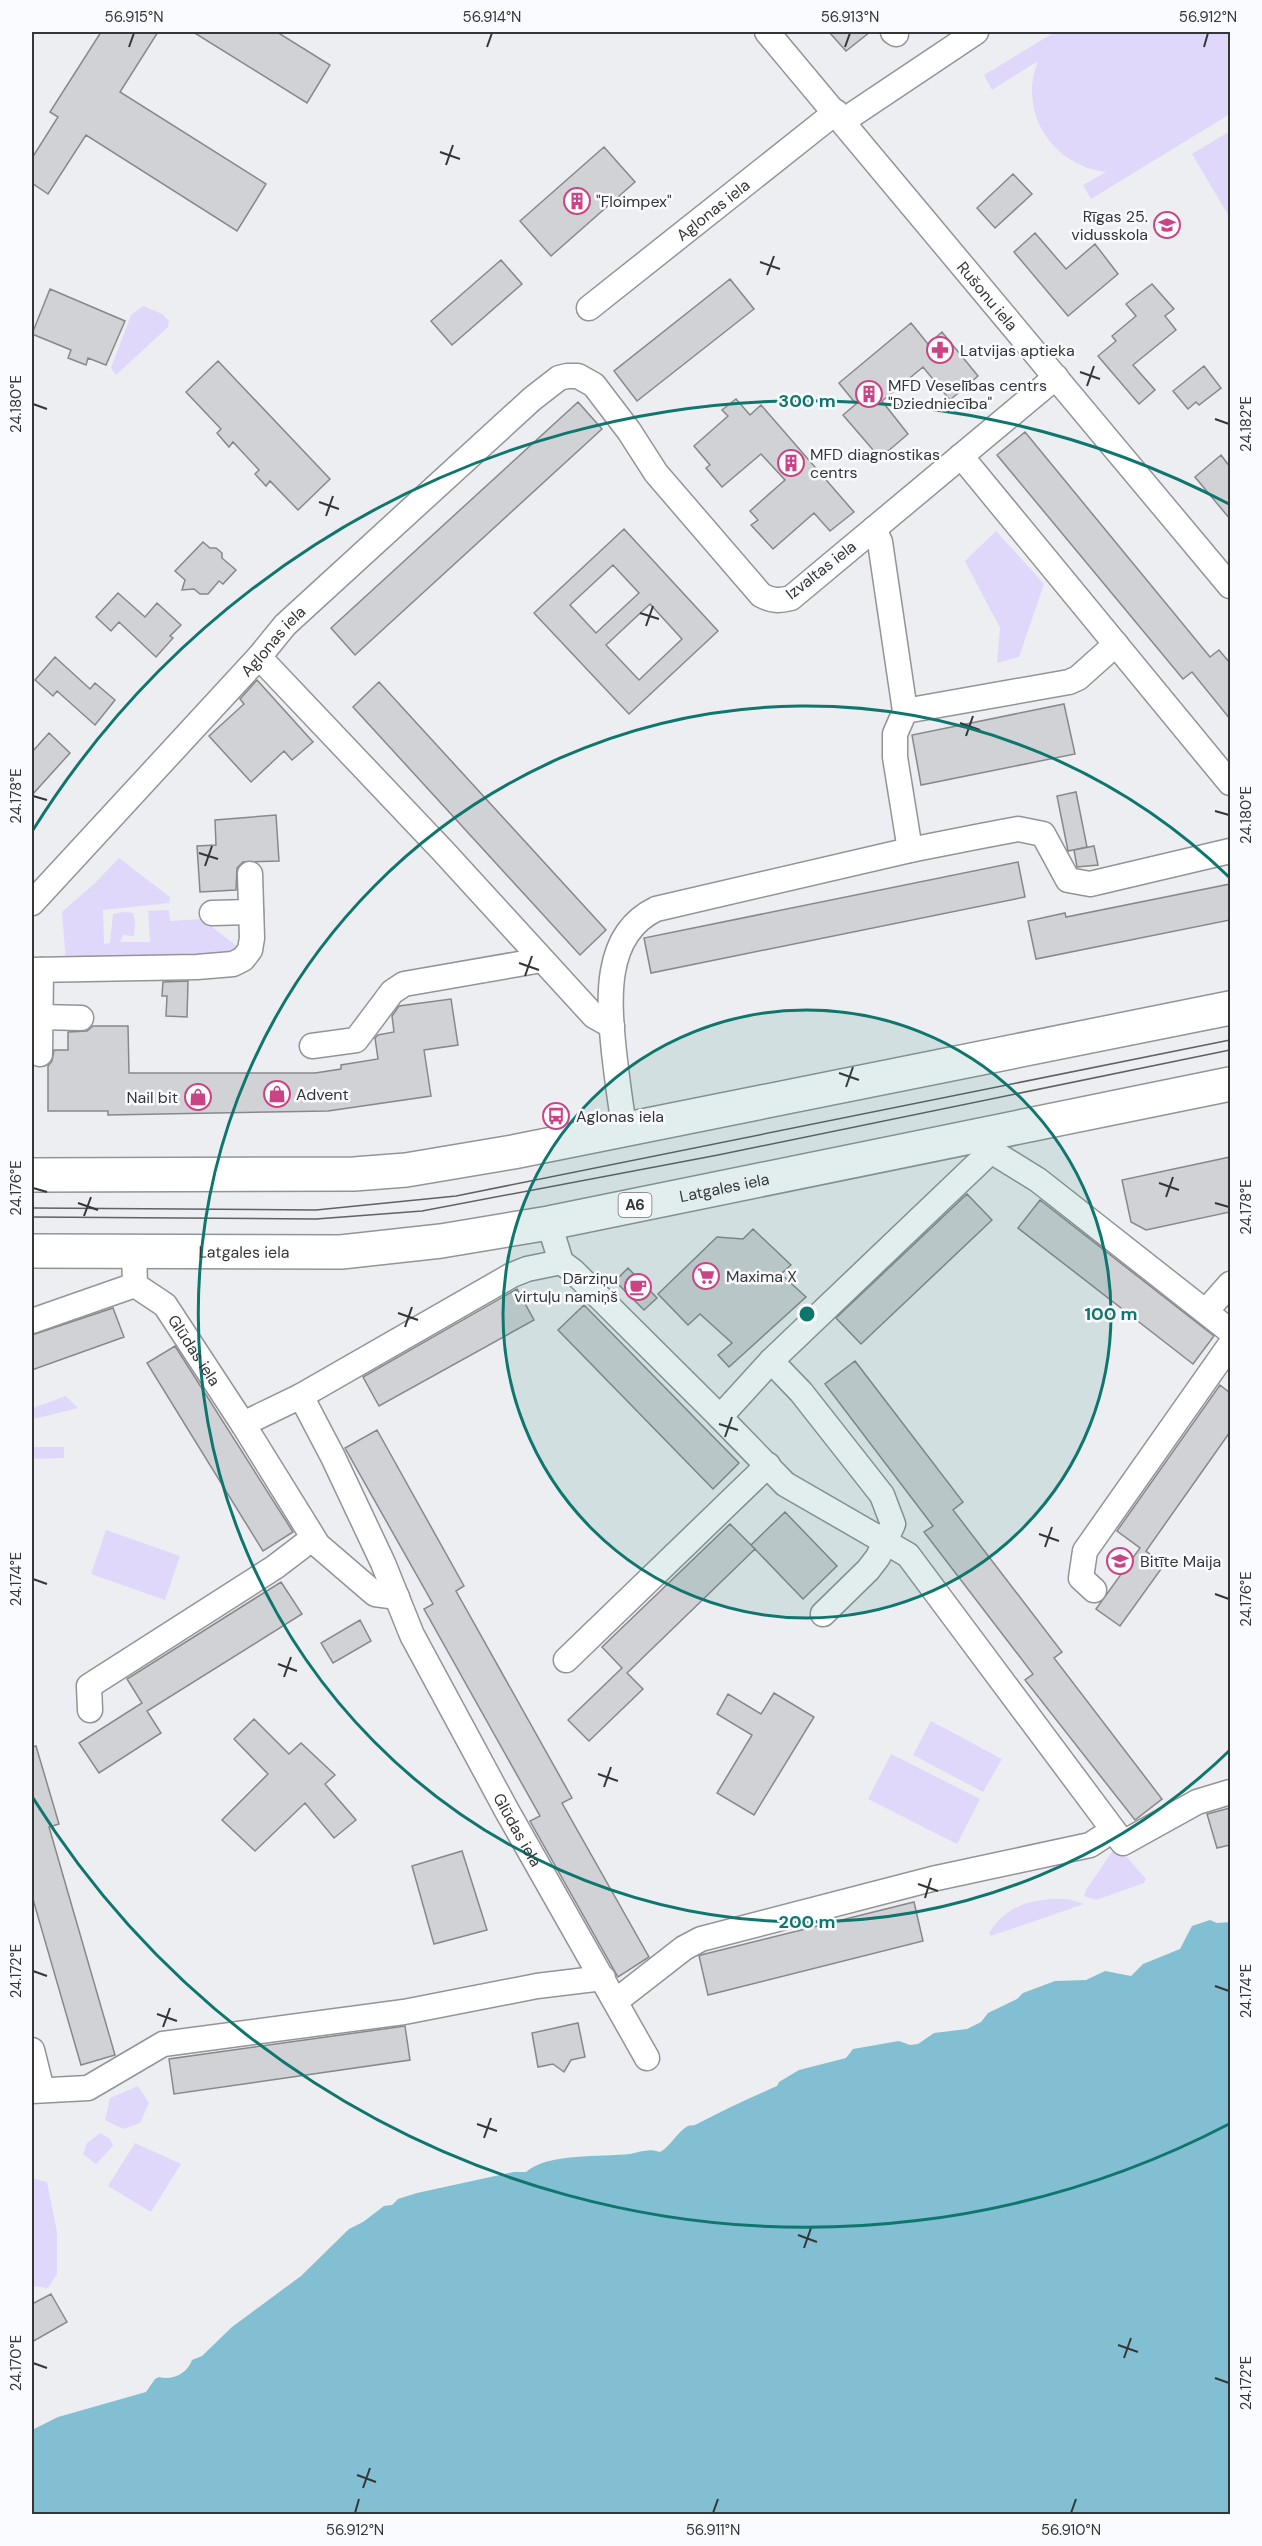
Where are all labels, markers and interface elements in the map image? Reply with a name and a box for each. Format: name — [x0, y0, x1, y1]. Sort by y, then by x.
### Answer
text: 56.915°N — [104, 7, 164, 27]
text: 56.914°N — [463, 7, 521, 27]
text: 56.913°N — [821, 7, 879, 27]
text: 56.912°N — [1179, 7, 1237, 27]
street label: Aglonas iela — [672, 174, 754, 245]
building icon: "Floimpex" — [562, 186, 592, 216]
place label: "Floimpex" — [596, 191, 672, 212]
place label: Rīgas 25. vidusskola — [1071, 206, 1148, 245]
school or university icon: Rīgas 25. vidusskola — [1152, 210, 1182, 240]
street label: Rušonu iela — [953, 257, 1023, 335]
pharmacy icon: Latvijas aptieka — [925, 335, 955, 365]
place label: Latvijas aptieka — [960, 340, 1075, 361]
text: 24.180°E — [6, 375, 26, 433]
place label: MFD Veselības centrs "Dziedniecība" — [888, 375, 1047, 414]
building icon: MFD Veselības centrs "Dziedniecība" — [854, 379, 884, 409]
text: 300 m — [778, 389, 836, 413]
text: 24.182°E — [1236, 396, 1256, 452]
place label: MFD diagnostikas centrs — [810, 444, 940, 483]
building icon: MFD diagnostikas centrs — [776, 448, 806, 478]
street label: Izvaltas iela — [782, 536, 860, 604]
street label: Aglonas iela — [236, 601, 310, 681]
text: 24.178°E — [6, 768, 26, 824]
text: 24.180°E — [1236, 786, 1256, 844]
shop icon: Advent — [262, 1079, 292, 1109]
shop icon: Nail bit — [183, 1082, 213, 1112]
place label: Advent — [296, 1084, 349, 1105]
place label: Nail bit — [126, 1087, 178, 1108]
bus stop icon: Aglonas iela — [541, 1101, 571, 1131]
place label: Aglonas iela — [576, 1106, 664, 1127]
text: 24.176°E — [6, 1160, 26, 1216]
street label: Latgales iela — [678, 1168, 771, 1207]
text: 24.178°E — [1236, 1179, 1256, 1235]
road number: A6 — [618, 1193, 652, 1217]
street label: Latgales iela — [198, 1241, 290, 1262]
supermarket icon: Maxima X — [691, 1261, 721, 1291]
place label: Maxima X — [726, 1266, 797, 1287]
place label: Dārziņu virtuļu namiņš — [514, 1268, 618, 1307]
cafe icon: Dārziņu virtuļu namiņš — [623, 1272, 653, 1302]
text: 100 m — [1084, 1302, 1138, 1326]
centre of rings — [797, 1304, 817, 1324]
street label: Glūdas iela — [164, 1310, 226, 1390]
school or university icon: Bitīte Maija — [1105, 1546, 1135, 1576]
place label: Bitīte Maija — [1140, 1551, 1221, 1572]
text: 24.174°E — [6, 1552, 26, 1606]
text: 24.176°E — [1236, 1571, 1256, 1627]
street label: Glūdas iela — [489, 1789, 547, 1870]
text: 200 m — [779, 1910, 835, 1934]
text: 24.172°E — [6, 1944, 26, 1998]
text: 24.174°E — [1236, 1964, 1256, 2018]
text: 24.170°E — [6, 2335, 26, 2391]
text: 24.172°E — [1236, 2356, 1256, 2410]
text: 56.912°N — [326, 2520, 384, 2540]
text: 56.911°N — [686, 2520, 740, 2540]
text: 56.910°N — [1041, 2520, 1101, 2540]

